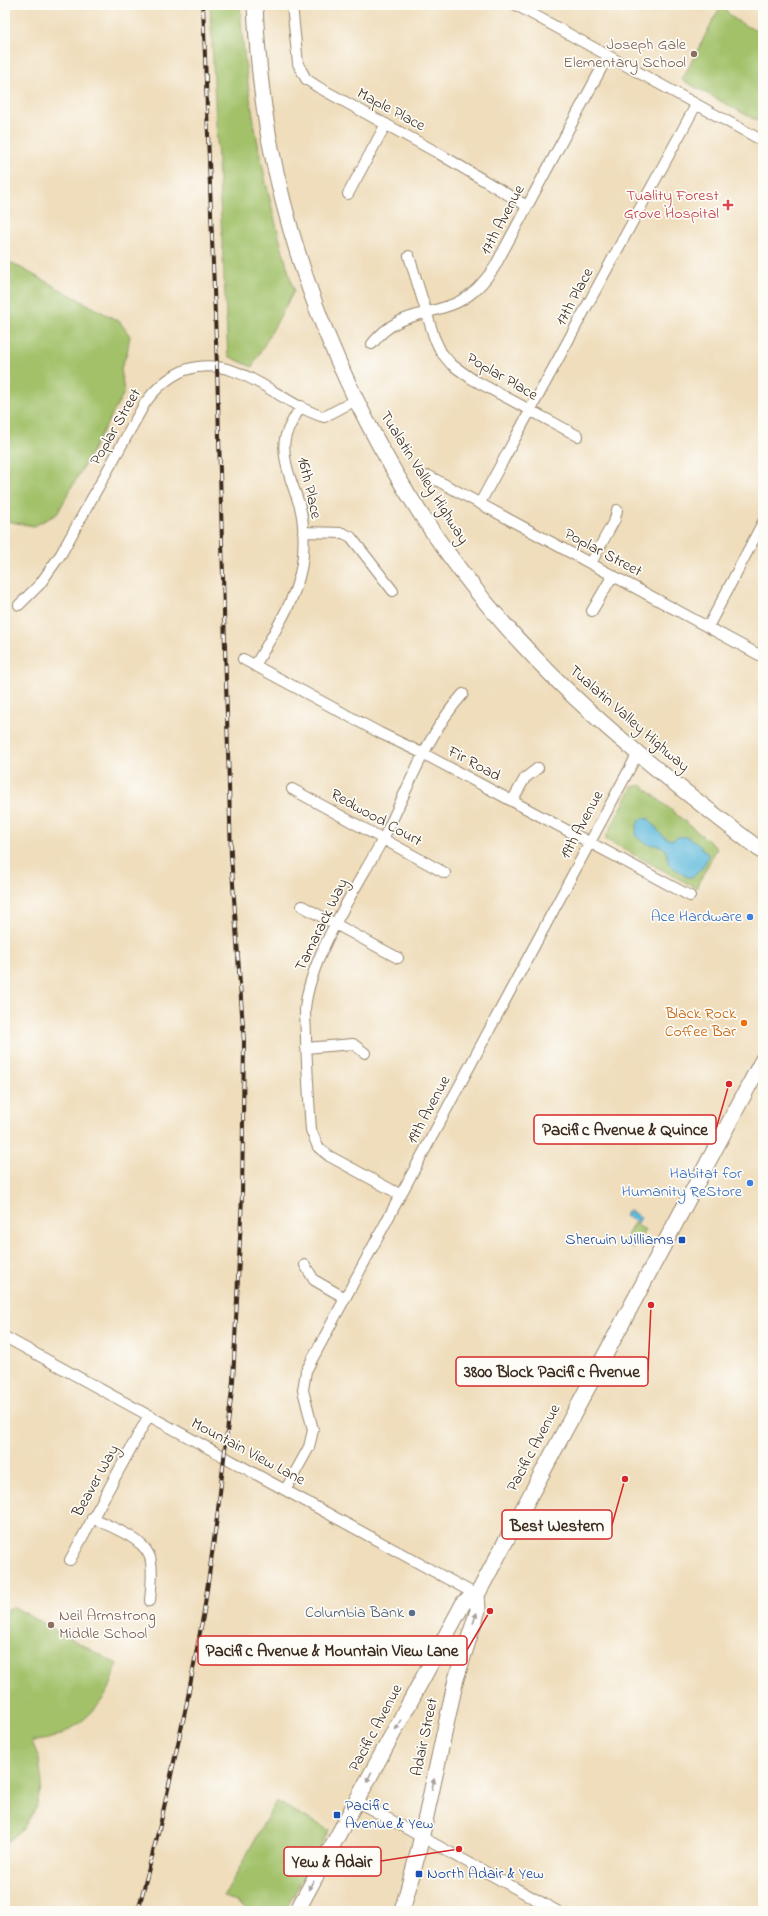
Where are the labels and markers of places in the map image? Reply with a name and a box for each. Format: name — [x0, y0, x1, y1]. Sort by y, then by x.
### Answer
place label: Joseph Gale Elementary School — [563, 33, 687, 75]
marker: Joseph Gale Elementary School — [689, 49, 699, 59]
place label: Tuality Forest Grove Hospital — [624, 184, 720, 226]
marker: Tuality Forest Grove Hospital — [722, 199, 734, 211]
place label: Ace Hardware — [651, 905, 743, 929]
marker: Ace Hardware — [745, 912, 755, 922]
place label: Black Rock Coffee Bar — [664, 1002, 737, 1044]
marker: Black Rock Coffee Bar — [739, 1018, 749, 1028]
callout: Pacific Avenue & Quince — [534, 1115, 716, 1144]
place label: Habitat for Humanity ReStore — [621, 1162, 743, 1204]
marker: Habitat for Humanity ReStore — [745, 1178, 755, 1188]
place label: Sherwin Williams — [565, 1228, 674, 1252]
marker: Sherwin Williams — [677, 1235, 687, 1245]
callout: 3800 Block Pacific Avenue — [456, 1357, 648, 1386]
callout: Best Western — [502, 1510, 612, 1539]
place label: Columbia Bank — [305, 1601, 405, 1625]
place label: Neil Armstrong Middle School — [59, 1604, 156, 1646]
marker: Columbia Bank — [407, 1608, 417, 1618]
marker: Neil Armstrong Middle School — [46, 1620, 56, 1630]
callout: Pacific Avenue & Mountain View Lane — [198, 1636, 467, 1665]
place label: Pacific Avenue & Yew — [345, 1794, 433, 1836]
marker: Pacific Avenue & Yew — [332, 1810, 342, 1820]
callout: Yew & Adair — [284, 1847, 381, 1876]
place label: North Adair & Yew — [427, 1862, 544, 1886]
marker: North Adair & Yew — [414, 1869, 424, 1879]

